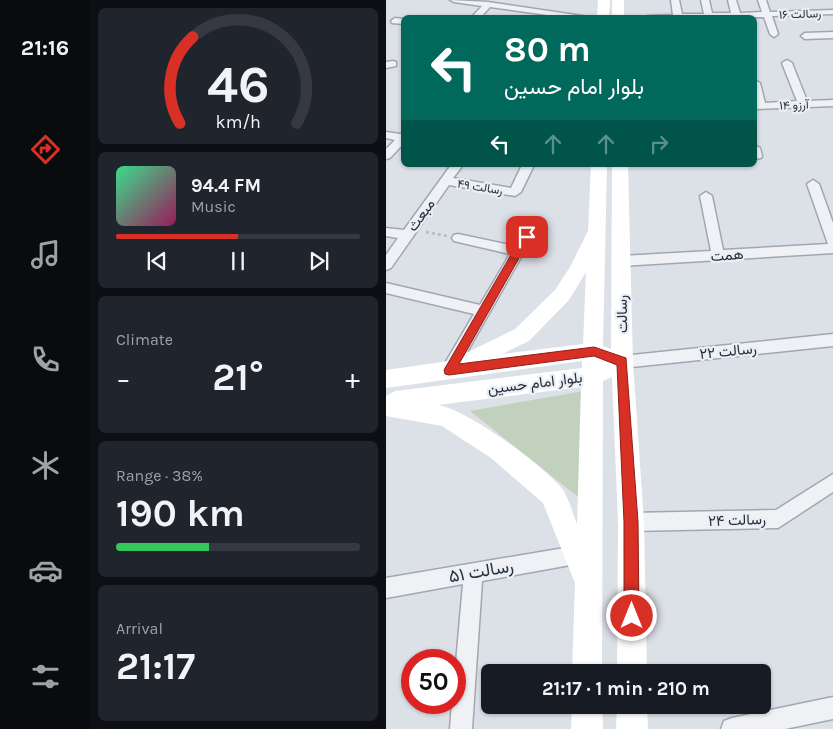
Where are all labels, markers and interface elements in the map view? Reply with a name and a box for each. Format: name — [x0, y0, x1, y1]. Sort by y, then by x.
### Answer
street label: رسالت ۱۶ — [778, 6, 822, 23]
text: 80 m — [504, 29, 591, 70]
text: 21:16 — [21, 35, 69, 61]
icon: left — [421, 35, 486, 100]
text: 46 — [207, 54, 269, 115]
text: بلوار امام حسین — [504, 74, 644, 100]
street label: ۱۴ آرزو — [779, 97, 810, 114]
text: km/h — [215, 112, 261, 133]
icon: left — [486, 130, 514, 158]
icon: ahead — [539, 130, 567, 158]
icon: ahead — [592, 130, 620, 158]
icon: right — [645, 130, 673, 158]
icon: directions — [28, 132, 63, 167]
text: 94.4 FM — [191, 175, 261, 197]
street label: رسالت ۴۹ — [456, 176, 504, 198]
street label: مبعث — [403, 195, 439, 235]
text: Music — [191, 197, 236, 216]
pin — [506, 216, 548, 258]
icon: arrive — [513, 223, 541, 251]
icon: music — [28, 237, 63, 272]
street label: همت — [710, 245, 744, 265]
icon: previous — [143, 247, 171, 275]
icon: pause — [224, 247, 252, 275]
icon: next — [305, 247, 333, 275]
street label: رسالت — [613, 295, 631, 333]
text: Climate — [116, 330, 173, 349]
street label: رسالت ۲۲ — [699, 339, 757, 363]
icon: phone — [28, 342, 63, 377]
text: 21° — [212, 355, 264, 400]
text: − — [116, 362, 131, 395]
text: + — [345, 362, 360, 395]
street label: بلوار امام حسین — [487, 368, 584, 399]
icon: climate — [28, 448, 63, 483]
text: Range · 38% — [116, 466, 203, 485]
text: 190 km — [116, 491, 245, 536]
street label: رسالت ۲۴ — [708, 510, 766, 530]
icon: car — [28, 553, 63, 588]
street label: رسالت ۵۱ — [447, 554, 515, 588]
position arrow — [605, 589, 657, 641]
text: Arrival — [116, 619, 163, 638]
text: 21:17 — [116, 644, 195, 689]
speed limit sign: 50 — [401, 649, 466, 714]
icon: filters — [28, 659, 63, 694]
text: 21:17 · 1 min · 210 m — [542, 678, 710, 700]

